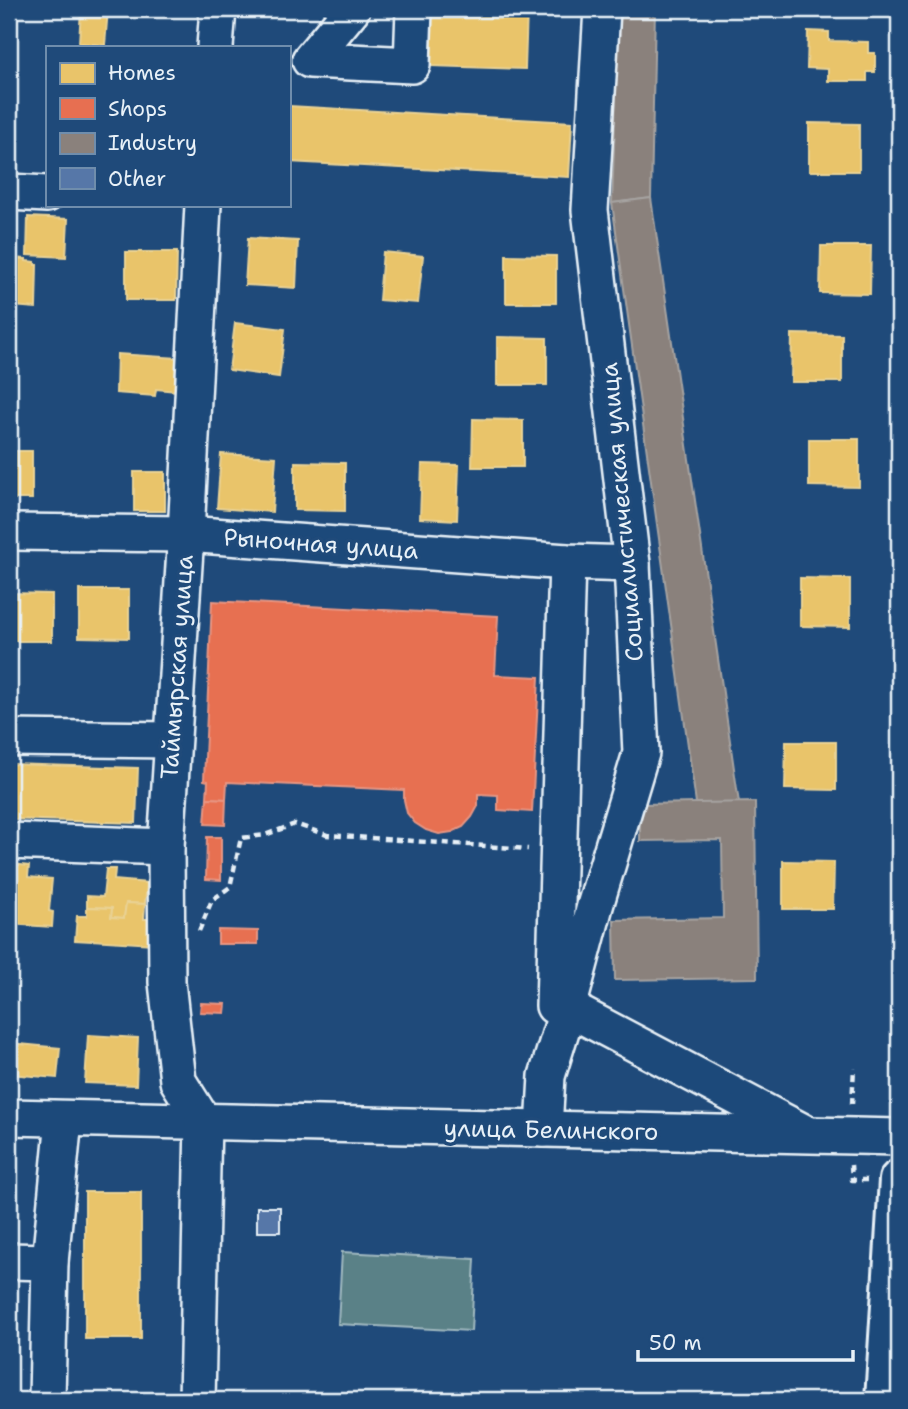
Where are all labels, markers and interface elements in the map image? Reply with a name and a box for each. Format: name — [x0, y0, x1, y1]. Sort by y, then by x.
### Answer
legend — [46, 46, 290, 206]
text: Homes — [108, 59, 176, 87]
text: Shops — [108, 95, 167, 123]
text: Industry — [108, 129, 197, 157]
text: Other — [108, 165, 166, 193]
street label: Социалистическая улица — [593, 361, 651, 663]
street label: Рыночная улица — [223, 521, 420, 567]
street label: Таймырская улица — [153, 554, 201, 780]
street label: улица Белинского — [443, 1112, 659, 1148]
scale bar — [638, 1318, 854, 1362]
text: 50 m — [649, 1329, 702, 1357]

